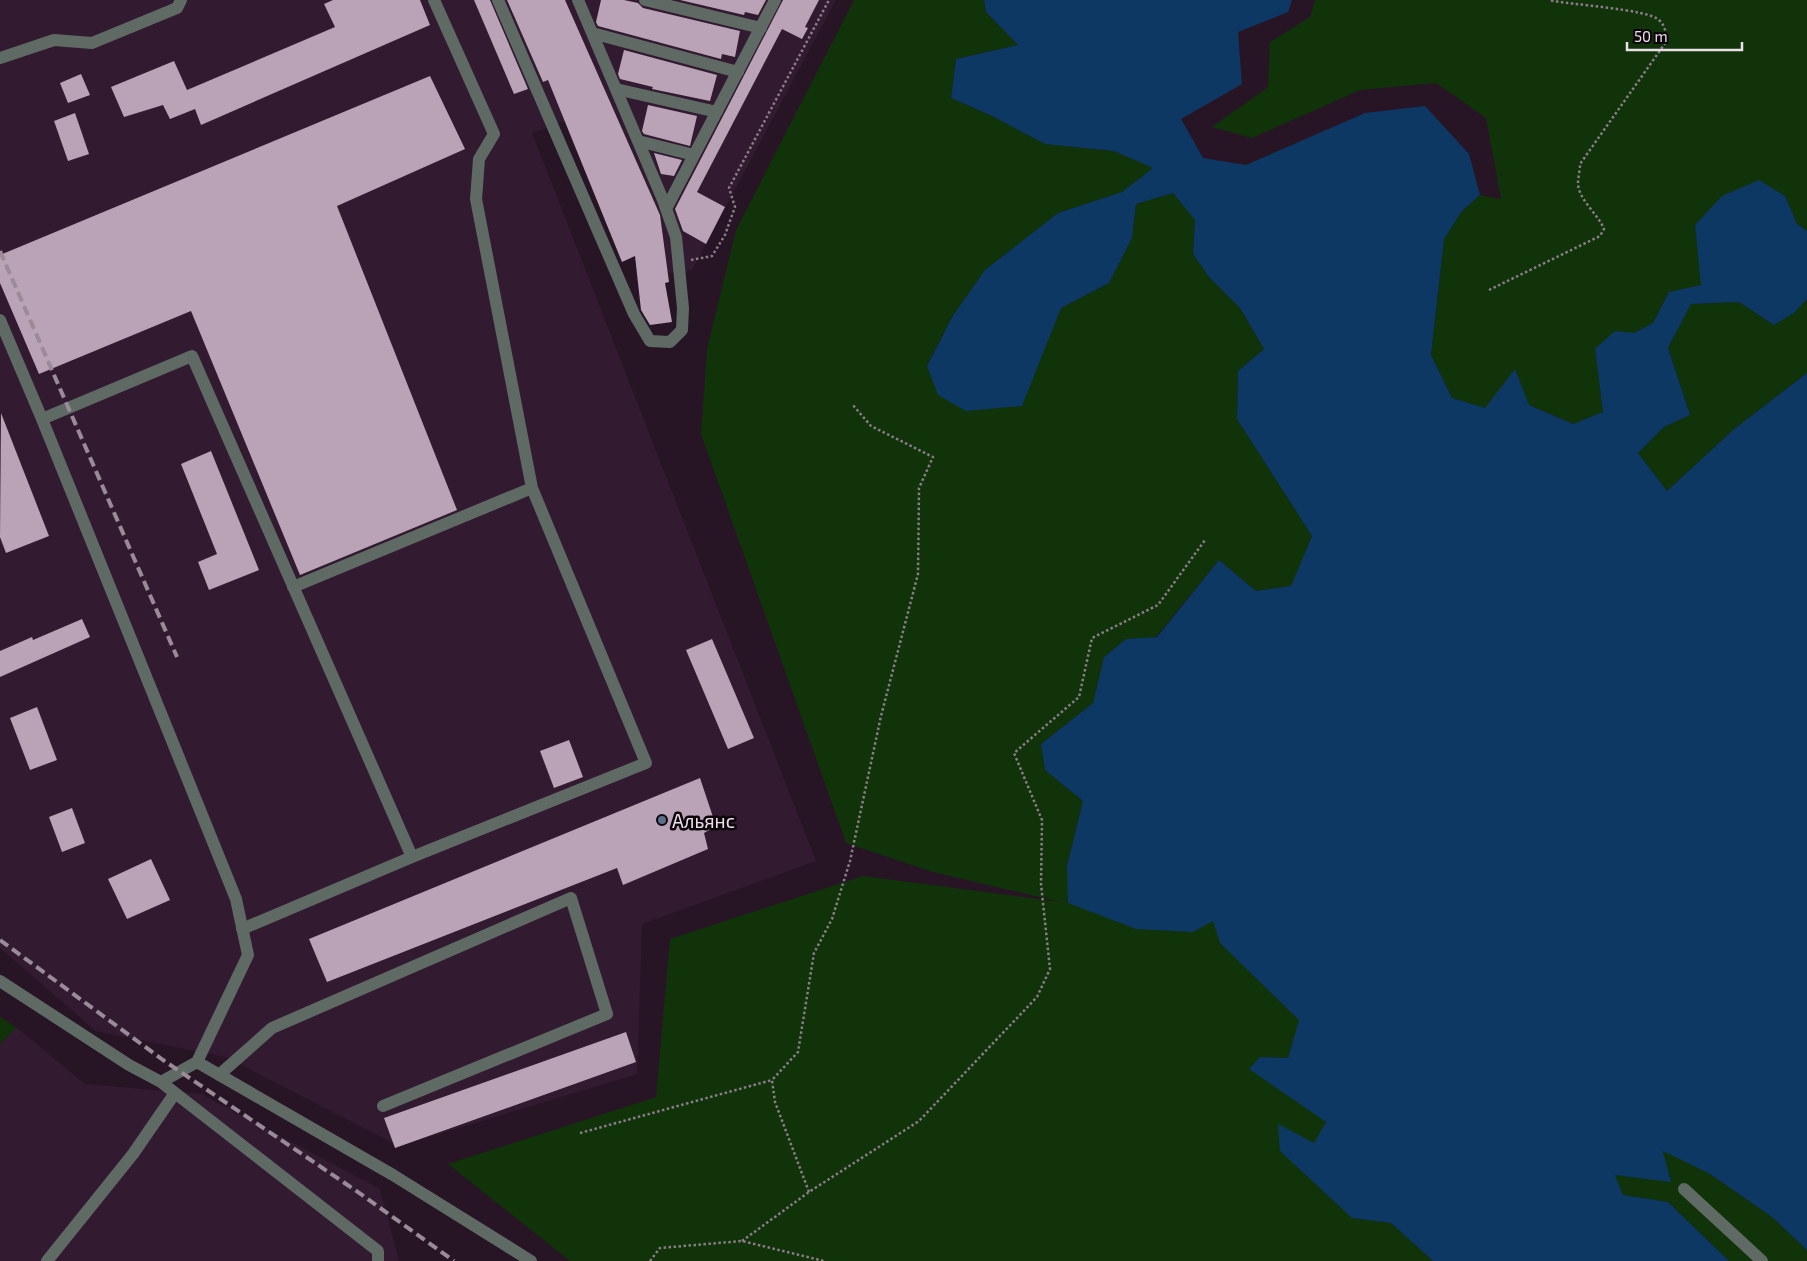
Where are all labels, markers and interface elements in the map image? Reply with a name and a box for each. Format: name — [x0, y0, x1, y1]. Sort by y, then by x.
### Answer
scale bar — [1627, 20, 1742, 52]
text: 50 m — [1634, 27, 1668, 45]
place label: Альянс — [672, 809, 735, 832]
marker: Альянс — [656, 814, 668, 826]

